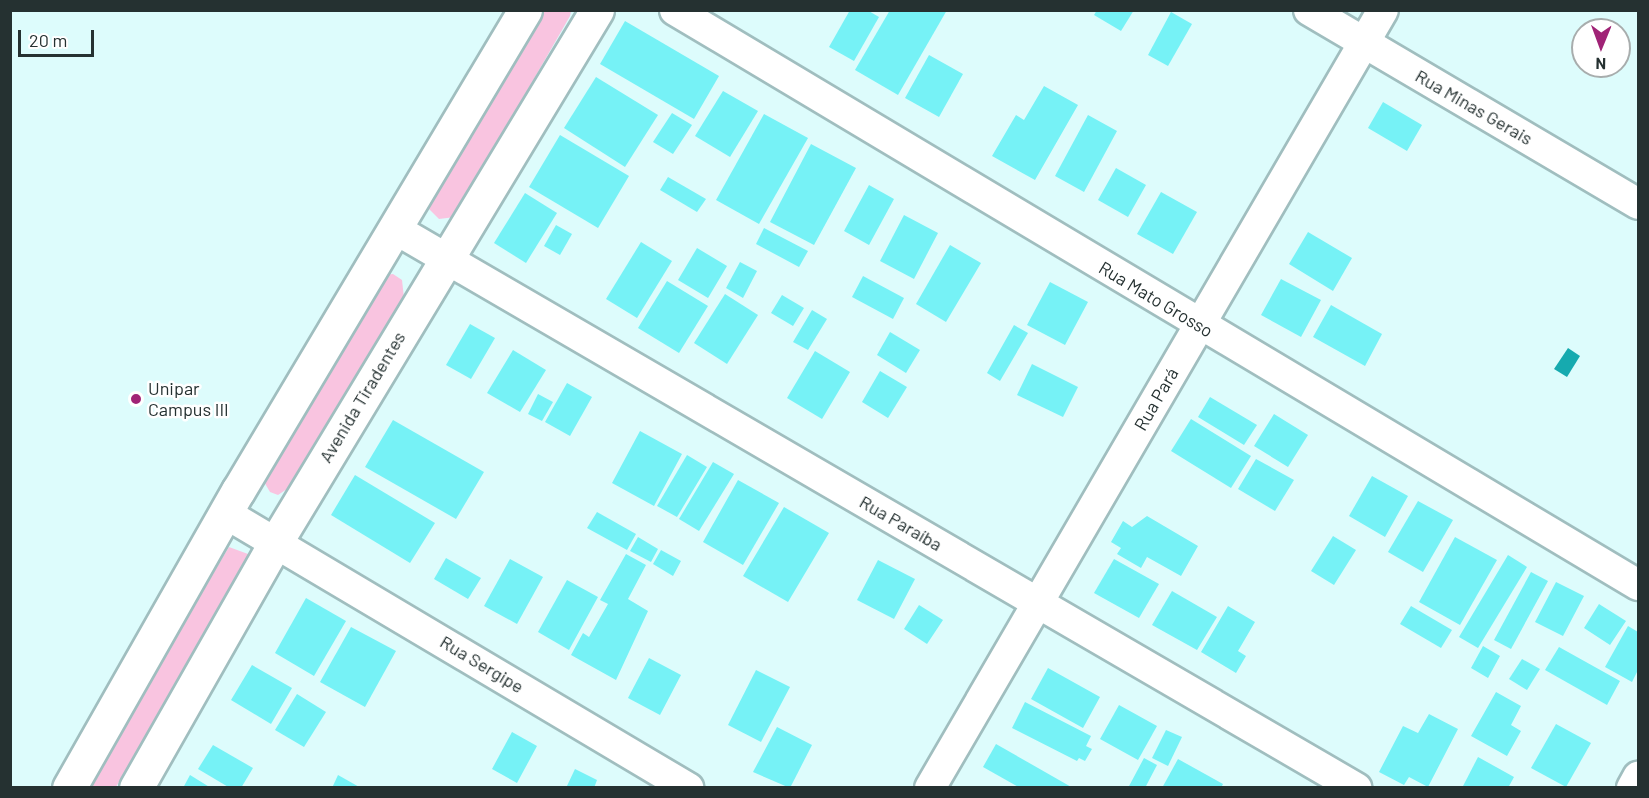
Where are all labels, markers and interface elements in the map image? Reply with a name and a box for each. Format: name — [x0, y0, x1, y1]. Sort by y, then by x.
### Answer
scale bar — [21, 18, 98, 56]
north arrow — [1571, 18, 1631, 78]
text: 20 m — [29, 29, 67, 51]
text: N — [1595, 55, 1606, 74]
street label: Rua Minas Gerais — [1412, 65, 1536, 149]
street label: Rua Mato Grosso — [1095, 256, 1217, 342]
street label: Avenida Tiradentes — [314, 328, 410, 466]
street label: Rua Pará — [1129, 364, 1183, 434]
place label: Unipar Campus III — [148, 378, 229, 420]
marker: Unipar Campus III — [129, 392, 143, 406]
street label: Rua Paraíba — [856, 491, 946, 555]
street label: Rua Sergipe — [436, 631, 528, 697]

